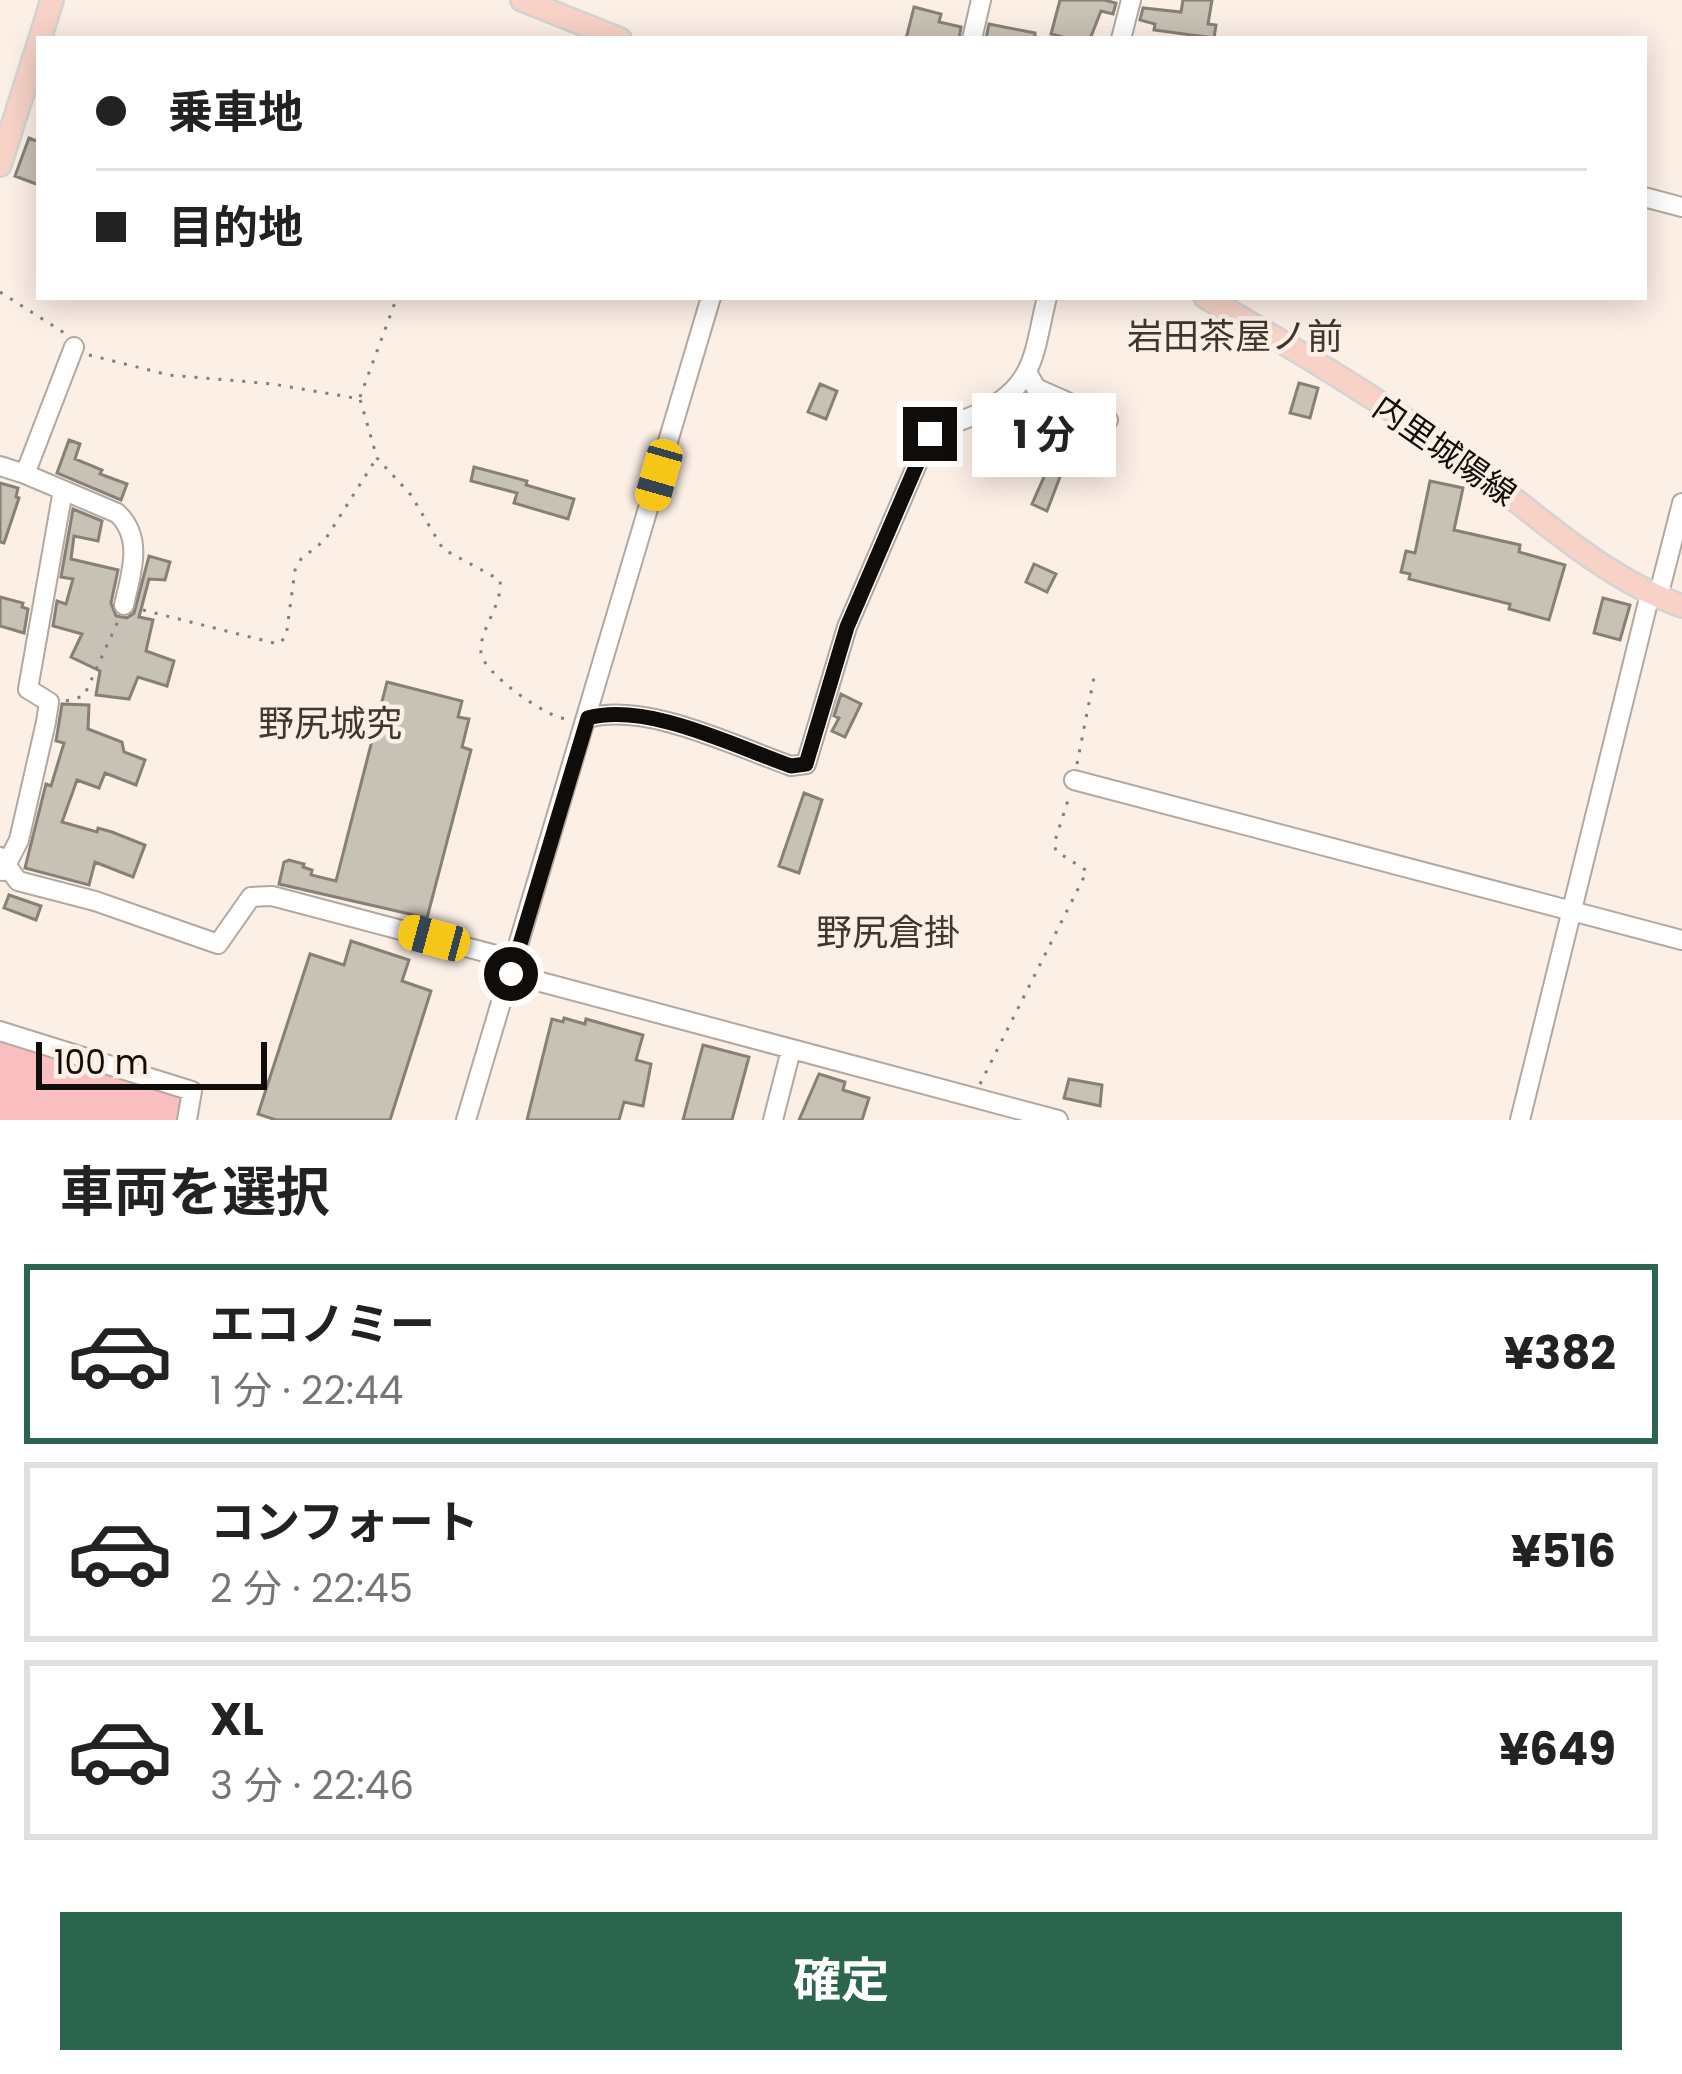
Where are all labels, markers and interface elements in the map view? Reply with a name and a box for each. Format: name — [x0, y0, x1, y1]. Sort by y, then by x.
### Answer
text: 乗車地 — [168, 81, 303, 144]
text: 目的地 — [168, 196, 303, 259]
district label: 岩田茶屋ノ前 — [1127, 311, 1343, 362]
street label: 内里城陽線 — [1364, 384, 1526, 517]
callout: 1 分 — [972, 392, 1116, 476]
route end — [903, 407, 957, 461]
text: 1 分 — [1013, 407, 1075, 462]
car — [632, 435, 686, 515]
district label: 野尻城究 — [258, 698, 402, 749]
district label: 野尻倉掛 — [816, 907, 960, 958]
car — [395, 911, 473, 965]
route start — [484, 947, 538, 1001]
scale bar — [36, 1036, 267, 1089]
text: 100 m — [54, 1039, 149, 1086]
text: 車両を選択 — [60, 1154, 330, 1230]
text: エコノミー — [210, 1293, 435, 1356]
icon: car — [66, 1300, 174, 1408]
text: ¥382 — [1504, 1322, 1616, 1385]
text: 1 分 · 22:44 — [210, 1363, 403, 1418]
text: コンフォート — [210, 1491, 479, 1554]
icon: car — [66, 1498, 174, 1606]
text: ¥516 — [1511, 1520, 1616, 1583]
text: 2 分 · 22:45 — [210, 1561, 413, 1616]
text: XL — [210, 1688, 264, 1751]
icon: car — [66, 1696, 174, 1804]
text: ¥649 — [1499, 1718, 1616, 1781]
text: 3 分 · 22:46 — [210, 1758, 414, 1813]
button: 確定 — [60, 1912, 1622, 2050]

